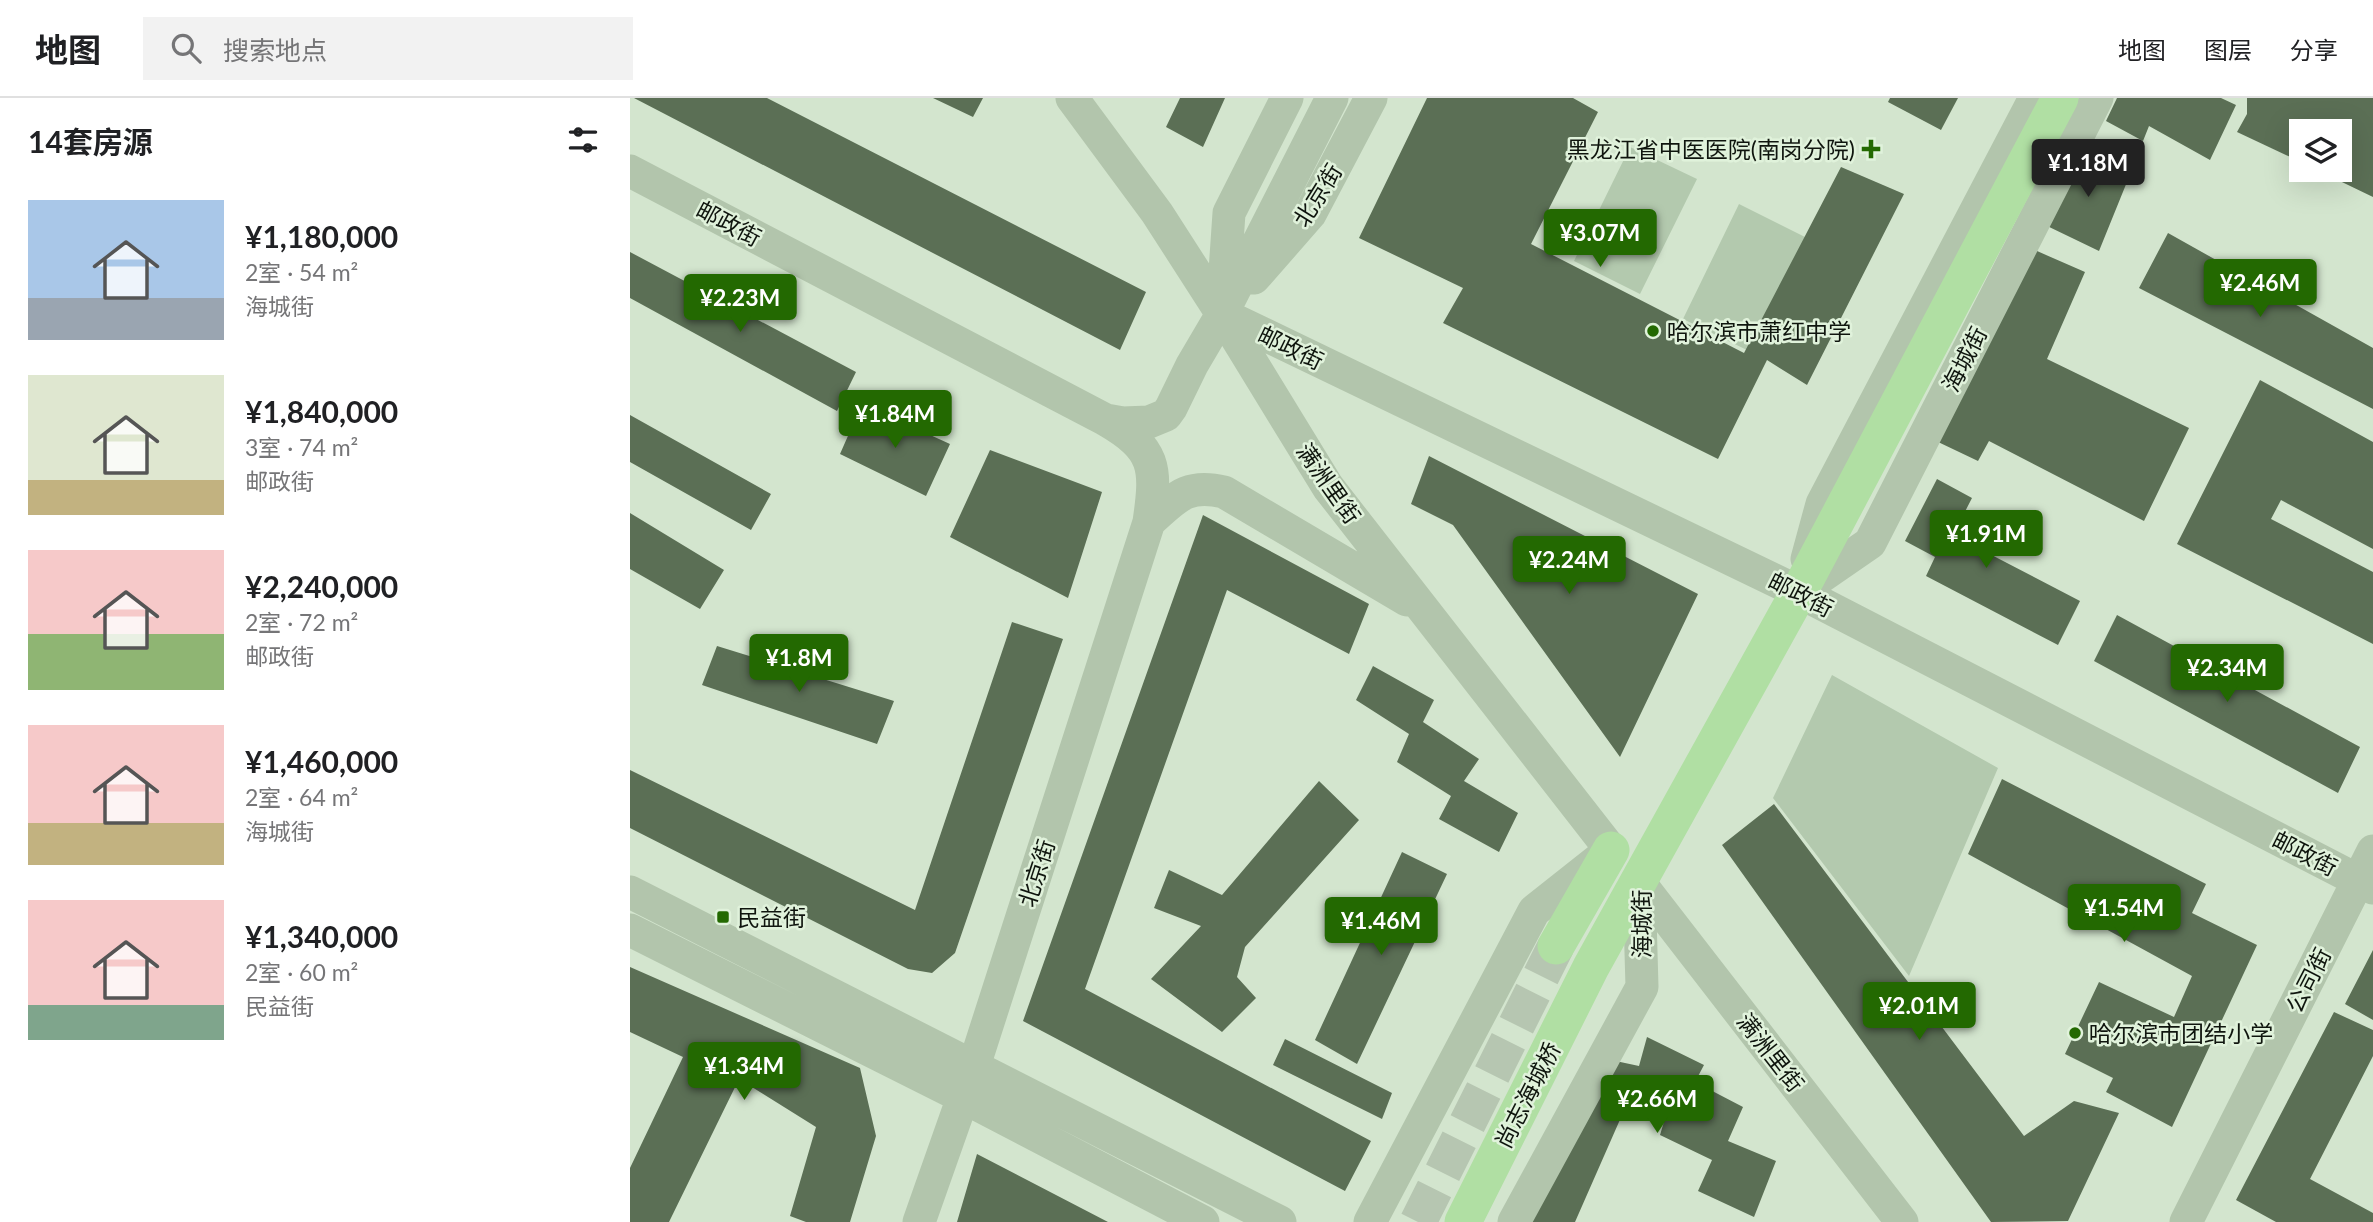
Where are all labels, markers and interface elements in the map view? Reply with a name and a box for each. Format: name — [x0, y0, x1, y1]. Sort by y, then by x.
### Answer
search box — [143, 17, 633, 80]
text: 地图 — [35, 29, 101, 69]
icon: search — [167, 29, 205, 67]
text: 搜索地点 — [223, 34, 327, 66]
text: 地图 — [2118, 35, 2166, 64]
text: 图层 — [2204, 35, 2252, 64]
text: 分享 — [2290, 35, 2338, 64]
map controls — [2289, 119, 2352, 182]
button: layers — [2289, 119, 2352, 182]
icon: filters — [564, 121, 602, 159]
text: 14套房源 — [28, 123, 153, 159]
place label: 黑龙江省中医医院(南岗分院) — [1567, 135, 1855, 163]
marker: 黑龙江省中医医院(南岗分院) — [1861, 139, 1881, 159]
pin: ¥1.18M — [2031, 140, 2145, 199]
text: ¥1.18M — [2048, 148, 2128, 176]
street label: 北京街 — [1287, 158, 1347, 232]
street label: 邮政街 — [692, 194, 766, 252]
pin: ¥3.07M — [1543, 209, 1657, 269]
text: ¥1,180,000 — [245, 218, 398, 254]
text: ¥3.07M — [1560, 218, 1640, 246]
icon: home — [84, 228, 168, 312]
text: 2室 · 54 m² — [245, 258, 358, 286]
pin: ¥2.46M — [2203, 260, 2317, 319]
text: ¥2.46M — [2220, 268, 2300, 296]
pin: ¥2.23M — [683, 274, 797, 334]
text: ¥2.23M — [700, 283, 780, 311]
text: 海城街 — [245, 292, 314, 320]
place label: 哈尔滨市萧红中学 — [1667, 317, 1851, 345]
street label: 邮政街 — [1254, 319, 1328, 375]
street label: 海城街 — [1936, 322, 1992, 396]
marker: 哈尔滨市萧红中学 — [1645, 323, 1661, 339]
pin: ¥1.84M — [838, 390, 952, 450]
text: ¥1,840,000 — [245, 393, 398, 429]
text: ¥1.84M — [855, 399, 935, 427]
icon: home — [84, 403, 168, 487]
text: 3室 · 74 m² — [245, 433, 358, 461]
street label: 满洲里街 — [1291, 437, 1367, 529]
text: 邮政街 — [245, 467, 314, 495]
pin: ¥1.91M — [1929, 510, 2043, 570]
text: ¥1.91M — [1946, 519, 2026, 547]
pin: ¥2.24M — [1512, 536, 1626, 596]
text: ¥2.24M — [1529, 545, 1609, 573]
street label: 邮政街 — [1764, 566, 1838, 622]
text: ¥2,240,000 — [245, 568, 398, 604]
icon: home — [84, 578, 168, 662]
text: 2室 · 72 m² — [245, 608, 358, 636]
pin: ¥1.8M — [750, 634, 848, 694]
text: 邮政街 — [245, 642, 314, 670]
text: ¥1.8M — [765, 643, 833, 671]
pin: ¥2.34M — [2170, 644, 2284, 704]
text: ¥2.34M — [2187, 653, 2267, 681]
text: ¥1,460,000 — [245, 743, 398, 779]
icon: home — [84, 753, 168, 837]
text: 2室 · 64 m² — [245, 783, 358, 811]
text: 海城街 — [245, 817, 314, 845]
street label: 邮政街 — [2268, 825, 2342, 881]
street label: 北京街 — [1012, 836, 1060, 910]
pin: ¥1.54M — [2067, 884, 2181, 944]
street label: 海城街 — [1627, 890, 1655, 959]
text: ¥1.54M — [2084, 893, 2164, 921]
pin: ¥1.46M — [1324, 898, 1438, 957]
place label: 民益街 — [737, 903, 806, 931]
text: ¥1.46M — [1341, 906, 1421, 934]
marker: 民益街 — [715, 909, 731, 925]
text: ¥1,340,000 — [245, 918, 398, 954]
icon: home — [84, 928, 168, 1012]
street label: 公司街 — [2280, 943, 2336, 1017]
text: 2室 · 60 m² — [245, 958, 358, 986]
pin: ¥2.01M — [1862, 982, 1976, 1042]
text: ¥2.01M — [1879, 991, 1959, 1019]
text: 民益街 — [245, 992, 314, 1020]
street label: 满洲里街 — [1732, 1007, 1810, 1097]
place label: 哈尔滨市团结小学 — [2089, 1019, 2273, 1047]
marker: 哈尔滨市团结小学 — [2067, 1025, 2083, 1041]
street label: 尚志海城桥 — [1488, 1037, 1566, 1153]
pin: ¥1.34M — [687, 1042, 801, 1102]
text: ¥1.34M — [704, 1051, 784, 1079]
pin: ¥2.66M — [1600, 1076, 1714, 1135]
text: ¥2.66M — [1617, 1084, 1697, 1112]

